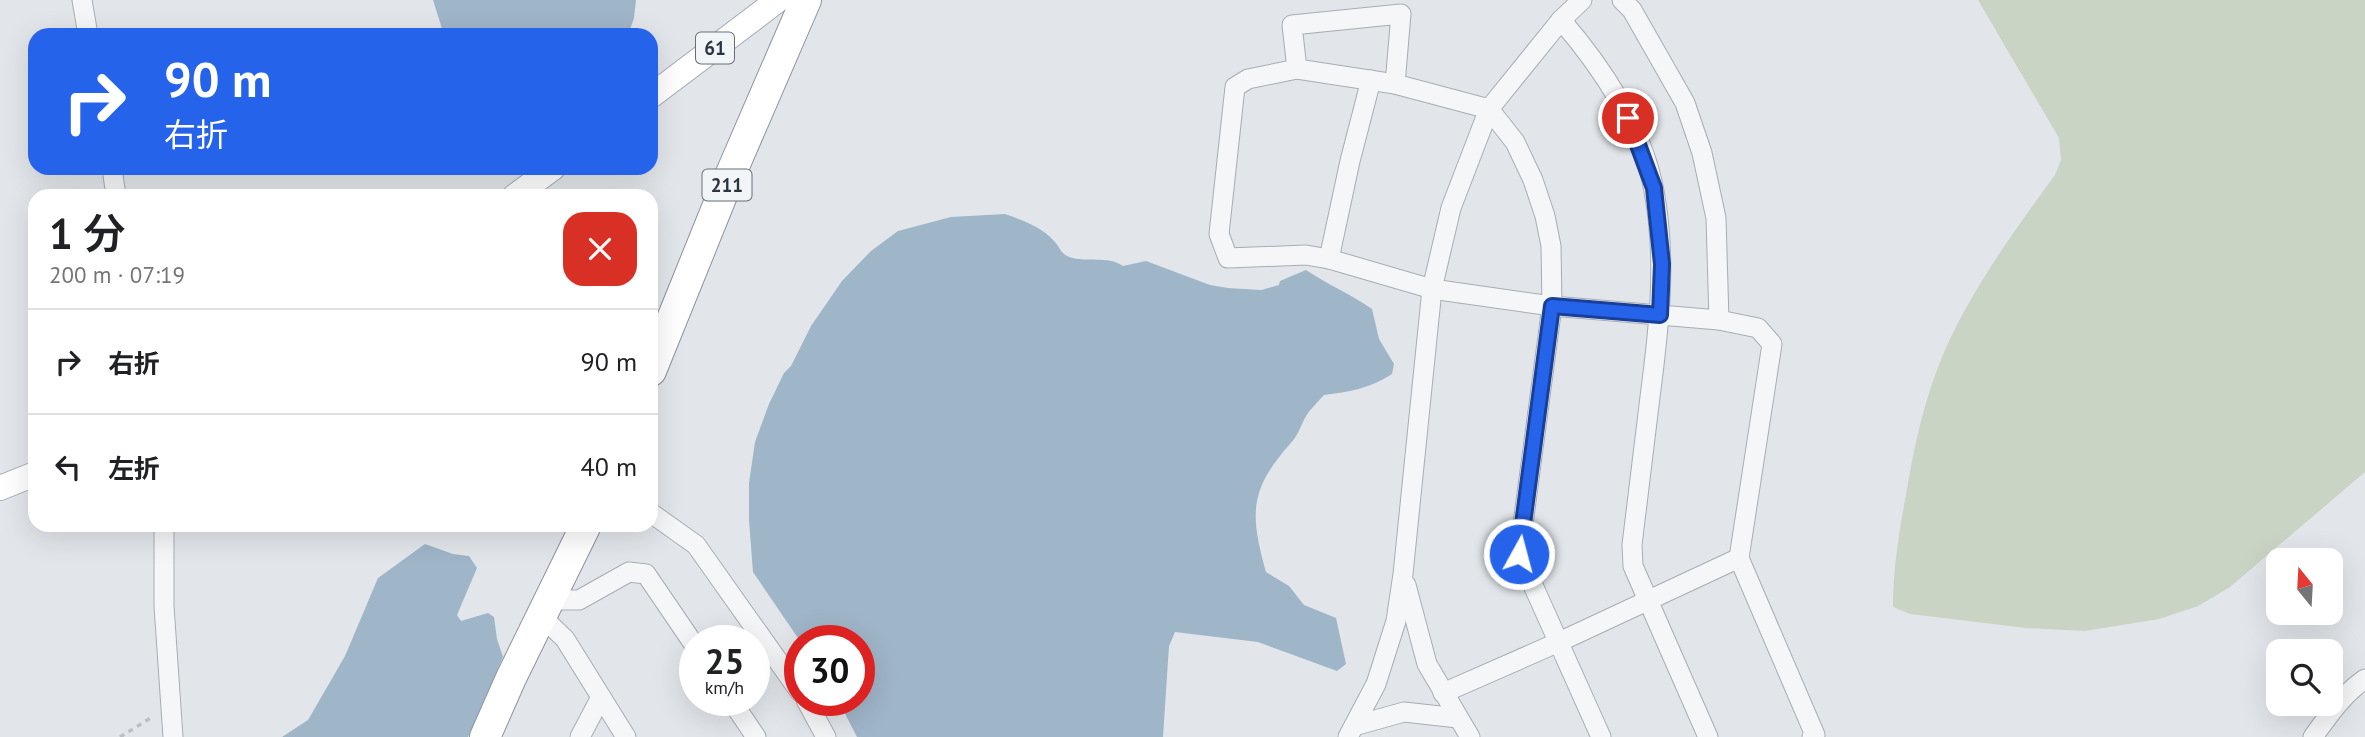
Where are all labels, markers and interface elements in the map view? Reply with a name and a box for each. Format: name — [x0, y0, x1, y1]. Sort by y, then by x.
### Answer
road number: 61 — [696, 32, 734, 64]
text: 90 m — [164, 47, 271, 111]
icon: right — [49, 56, 140, 147]
pin — [1598, 88, 1658, 148]
icon: arrive — [1609, 99, 1647, 137]
text: 右折 — [164, 113, 228, 155]
road number: 211 — [702, 169, 752, 200]
text: 1 分 — [49, 206, 125, 261]
button: close — [563, 212, 637, 286]
text: 200 m · 07:19 — [49, 260, 185, 289]
icon: right — [49, 343, 87, 381]
text: 90 m — [581, 345, 637, 378]
text: 右折 — [108, 347, 160, 380]
icon: left — [49, 448, 87, 486]
text: 40 m — [581, 450, 637, 483]
text: 左折 — [108, 452, 160, 485]
position arrow — [1482, 517, 1556, 591]
north arrow — [2266, 548, 2343, 625]
map controls — [2266, 548, 2343, 716]
speed limit sign: 30 — [784, 625, 875, 716]
text: 25 — [705, 638, 744, 684]
button: search — [2266, 639, 2343, 716]
text: km/h — [705, 676, 744, 699]

